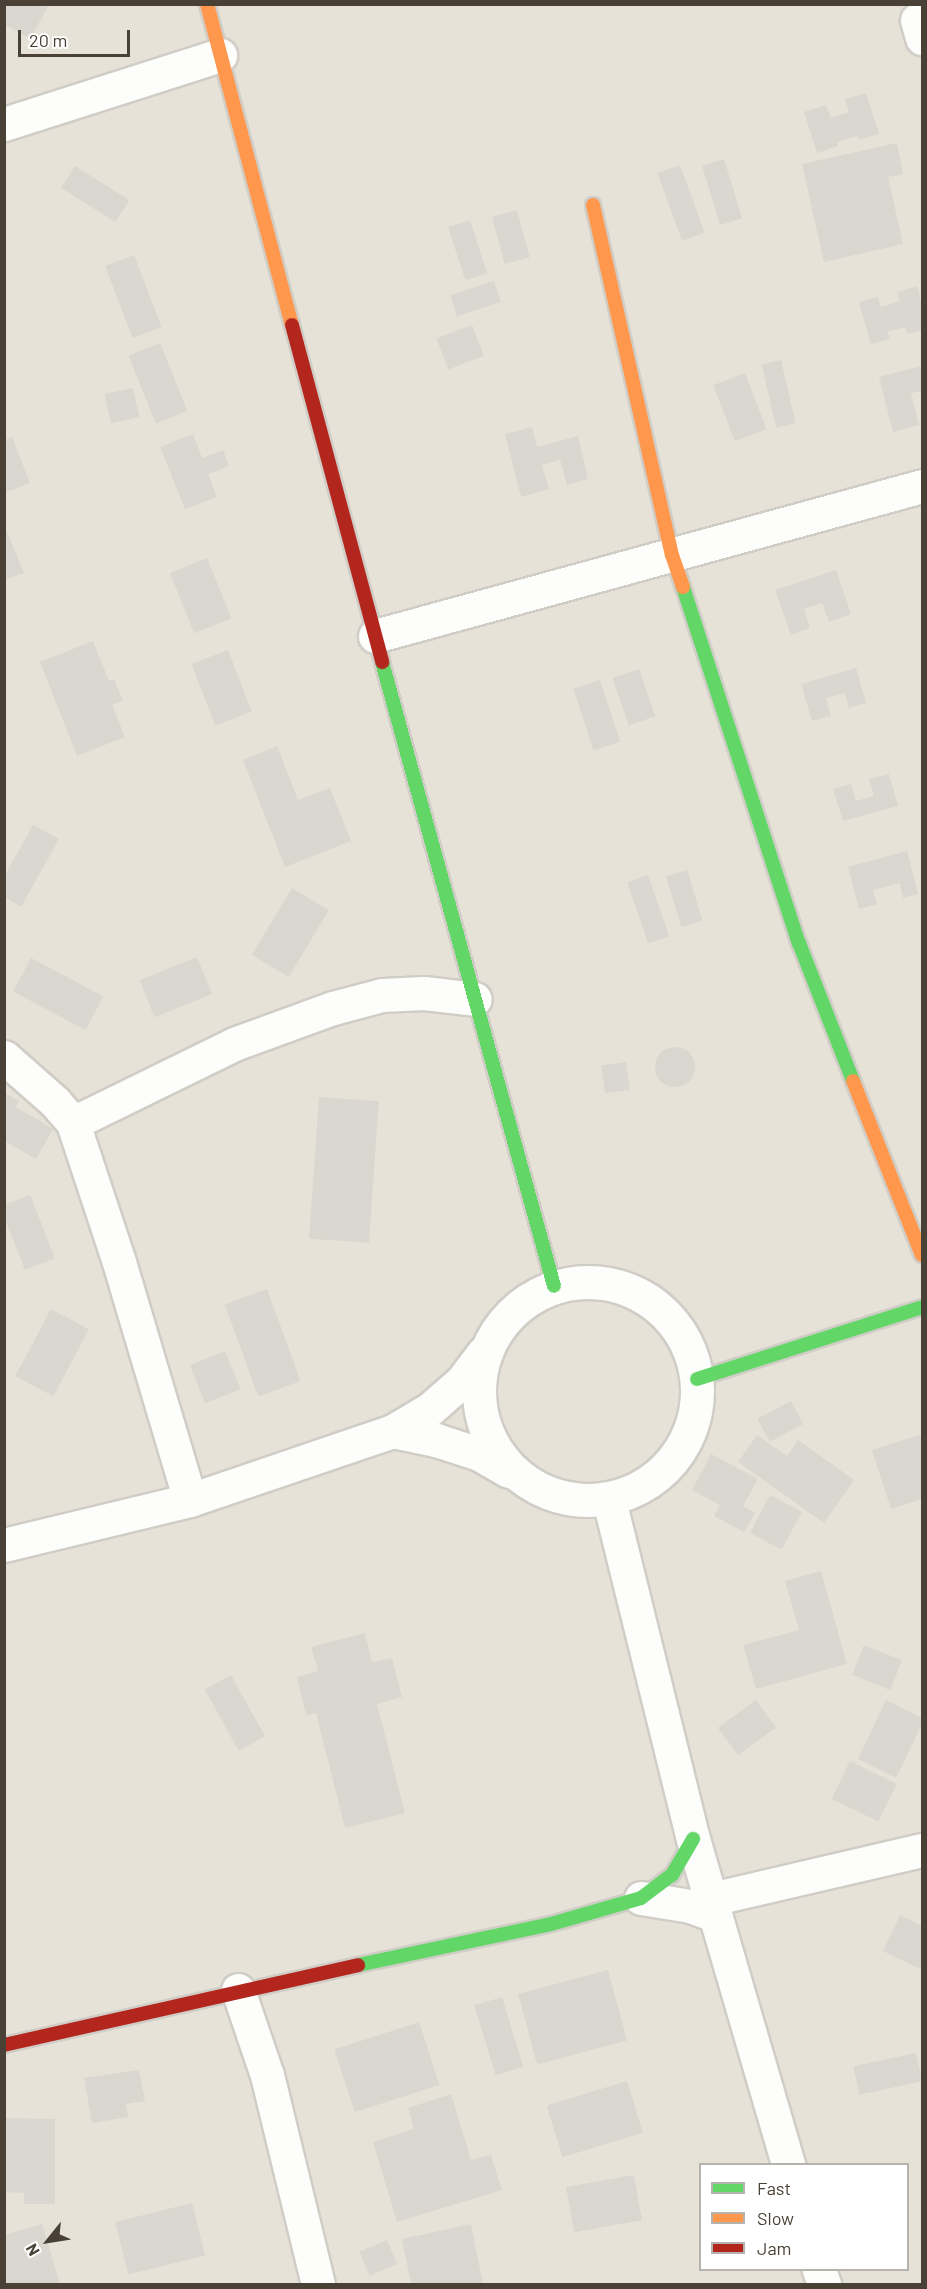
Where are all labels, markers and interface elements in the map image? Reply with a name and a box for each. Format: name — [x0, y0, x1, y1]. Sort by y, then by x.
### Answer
scale bar — [21, 18, 134, 56]
text: 20 m — [29, 29, 67, 51]
legend — [699, 2163, 909, 2271]
text: Fast — [757, 2177, 791, 2199]
text: Slow — [757, 2207, 794, 2229]
north arrow — [18, 2211, 78, 2271]
text: Jam — [757, 2237, 791, 2259]
text: N — [21, 2241, 43, 2260]

